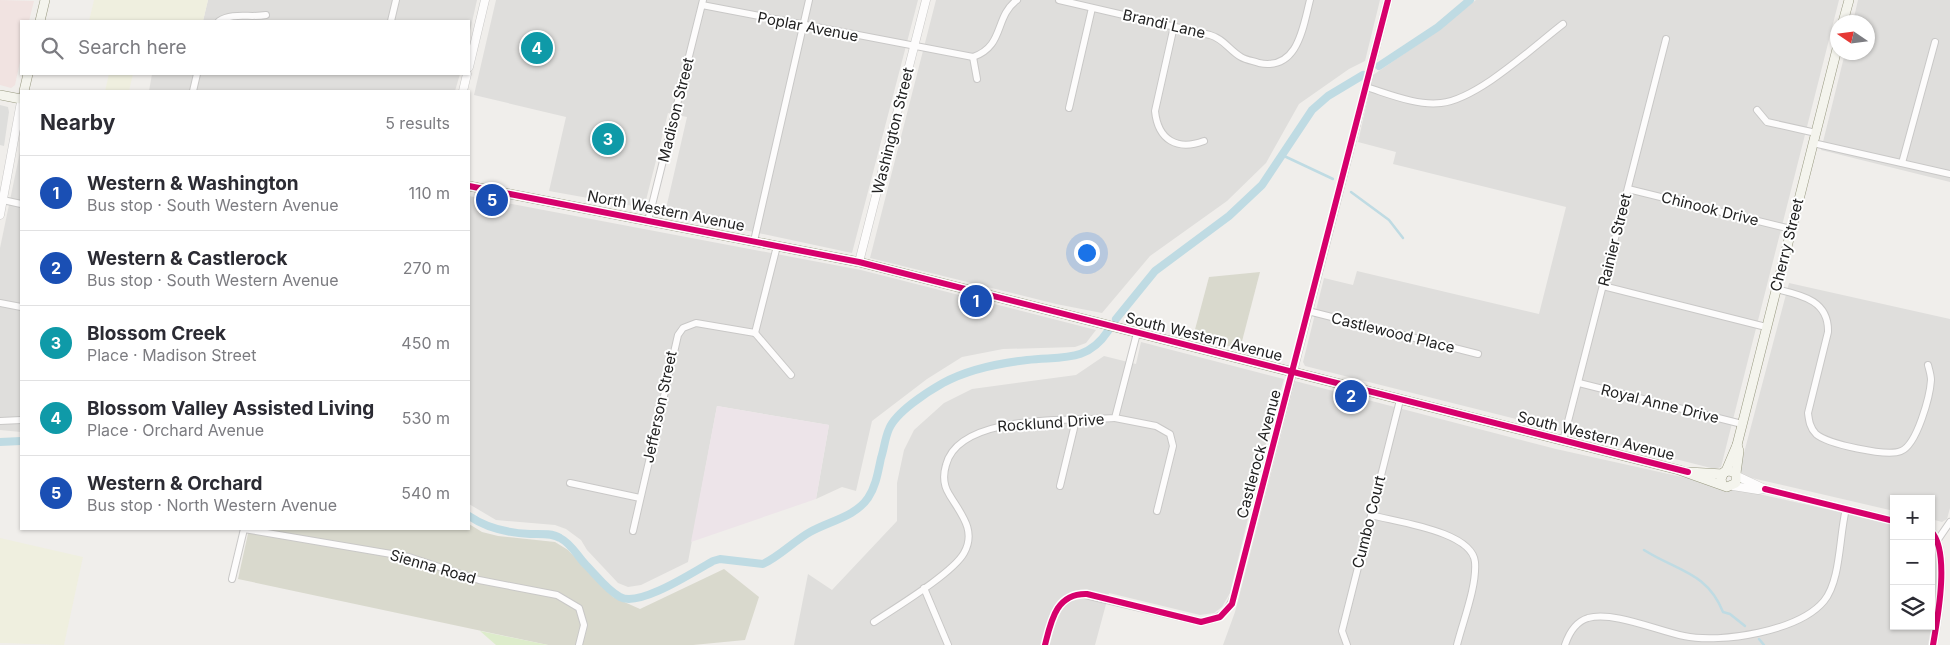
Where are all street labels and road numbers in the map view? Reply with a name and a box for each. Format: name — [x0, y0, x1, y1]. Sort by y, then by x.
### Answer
street label: Brandi Lane — [1121, 5, 1207, 42]
street label: Poplar Avenue — [756, 7, 860, 46]
street label: Madison Street — [653, 56, 698, 164]
street label: Washington Street — [868, 65, 917, 196]
street label: North Western Avenue — [586, 186, 746, 235]
street label: Chinook Drive — [1659, 187, 1761, 230]
street label: Rainier Street — [1594, 191, 1635, 288]
street label: Cherry Street — [1766, 196, 1807, 293]
street label: South Western Avenue — [1124, 308, 1285, 365]
street label: Castlewood Place — [1329, 308, 1457, 357]
street label: Jefferson Street — [638, 349, 681, 465]
street label: Royal Anne Drive — [1599, 380, 1721, 427]
street label: Castlerock Avenue — [1232, 387, 1285, 520]
street label: South Western Avenue — [1516, 407, 1677, 464]
street label: Rocklund Drive — [997, 409, 1105, 436]
street label: Cumbo Court — [1348, 473, 1389, 570]
street label: Sienna Road — [388, 545, 478, 588]

